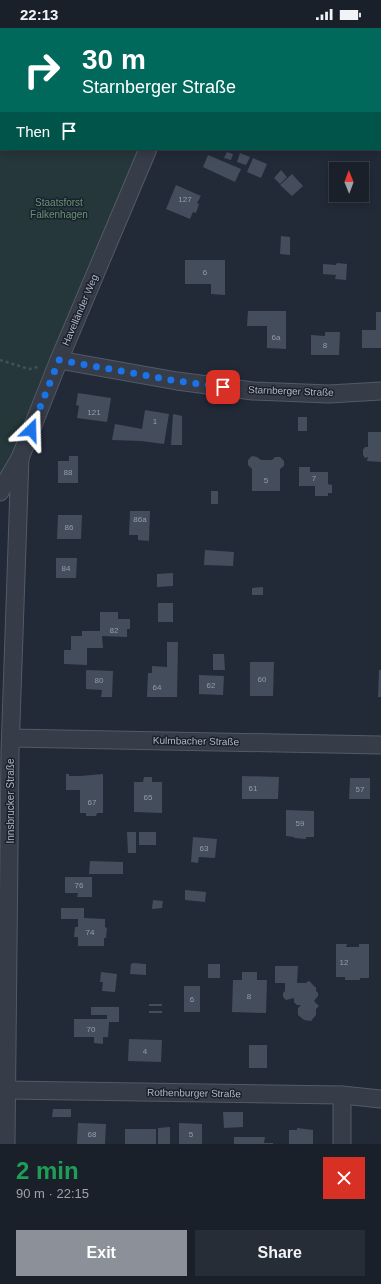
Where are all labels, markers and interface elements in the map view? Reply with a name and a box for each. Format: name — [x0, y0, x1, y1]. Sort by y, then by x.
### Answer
text: 22:13 — [20, 6, 58, 23]
icon: right — [16, 44, 68, 96]
text: 30 m — [82, 44, 146, 75]
text: Starnberger Straße — [82, 77, 236, 97]
icon: arrive — [58, 120, 80, 142]
text: Then — [16, 123, 50, 140]
north arrow — [329, 162, 369, 202]
map controls — [329, 162, 369, 202]
house number: 127 — [178, 195, 192, 204]
park label: Staatsforst Falkenhagen — [30, 197, 88, 220]
house number: 6 — [203, 268, 208, 277]
street label: Havelländer Weg — [60, 273, 100, 347]
house number: 6a — [272, 333, 281, 342]
house number: 8 — [323, 341, 328, 350]
pin — [206, 370, 240, 404]
icon: arrive — [212, 376, 234, 398]
street label: Starnberger Straße — [248, 384, 334, 398]
house number: 121 — [87, 408, 101, 417]
position arrow — [10, 409, 52, 451]
house number: 1 — [153, 417, 158, 426]
house number: 88 — [64, 468, 73, 477]
house number: 7 — [312, 474, 317, 483]
house number: 5 — [264, 476, 269, 485]
house number: 86a — [133, 515, 147, 524]
house number: 86 — [65, 523, 74, 532]
house number: 84 — [62, 564, 71, 573]
house number: 82 — [110, 626, 119, 635]
house number: 60 — [258, 675, 267, 684]
house number: 80 — [95, 676, 104, 685]
house number: 62 — [207, 681, 216, 690]
house number: 64 — [153, 683, 162, 692]
street label: Kulmbacher Straße — [153, 735, 240, 747]
street label: Innsbrucker Straße — [5, 758, 16, 844]
house number: 61 — [249, 784, 258, 793]
house number: 57 — [356, 785, 365, 794]
house number: 65 — [144, 793, 153, 802]
house number: 67 — [88, 798, 97, 807]
house number: 59 — [296, 819, 305, 828]
house number: 63 — [200, 844, 209, 853]
house number: 76 — [75, 881, 84, 890]
house number: 74 — [86, 928, 95, 937]
house number: 12 — [340, 958, 349, 967]
house number: 8 — [247, 992, 252, 1001]
house number: 6 — [190, 995, 195, 1004]
house number: 70 — [87, 1025, 96, 1034]
house number: 4 — [143, 1047, 148, 1056]
street label: Rothenburger Straße — [147, 1087, 241, 1099]
house number: 68 — [88, 1130, 97, 1139]
house number: 5 — [189, 1130, 194, 1139]
text: 2 min — [16, 1157, 79, 1184]
button: close — [323, 1157, 365, 1199]
text: 90 m · 22:15 — [16, 1186, 89, 1201]
button: Exit — [16, 1230, 187, 1276]
button: Share — [195, 1230, 365, 1276]

